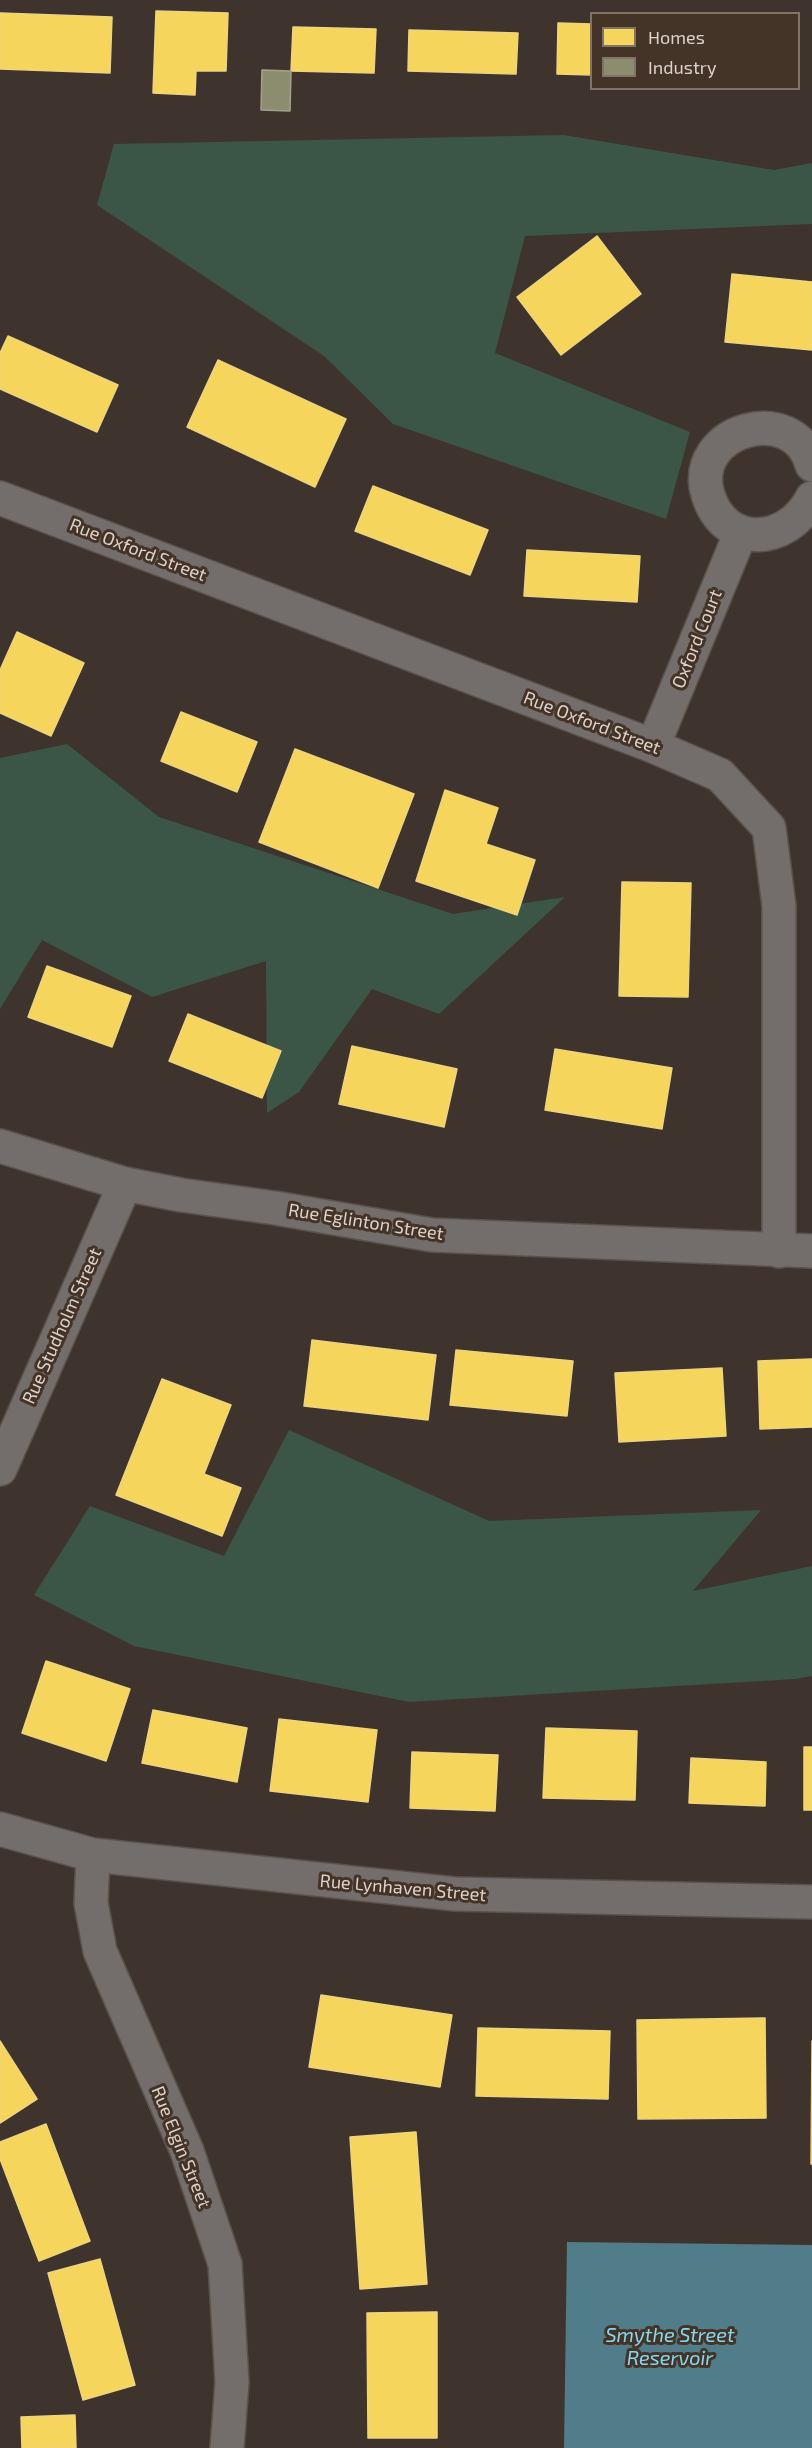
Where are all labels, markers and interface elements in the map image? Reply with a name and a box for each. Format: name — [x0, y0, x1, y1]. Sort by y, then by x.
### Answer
legend — [590, 12, 800, 90]
text: Homes — [648, 26, 705, 48]
text: Industry — [648, 56, 717, 78]
street label: Rue Oxford Street — [66, 514, 210, 586]
street label: Oxford Court — [667, 586, 727, 692]
street label: Rue Oxford Street — [520, 687, 664, 759]
street label: Rue Eglinton Street — [287, 1199, 445, 1245]
street label: Rue Studholm Street — [18, 1245, 106, 1407]
street label: Rue Lynhaven Street — [319, 1870, 487, 1906]
street label: Rue Elgin Street — [147, 2083, 215, 2211]
water label: Smythe Street Reservoir — [605, 2323, 735, 2370]

